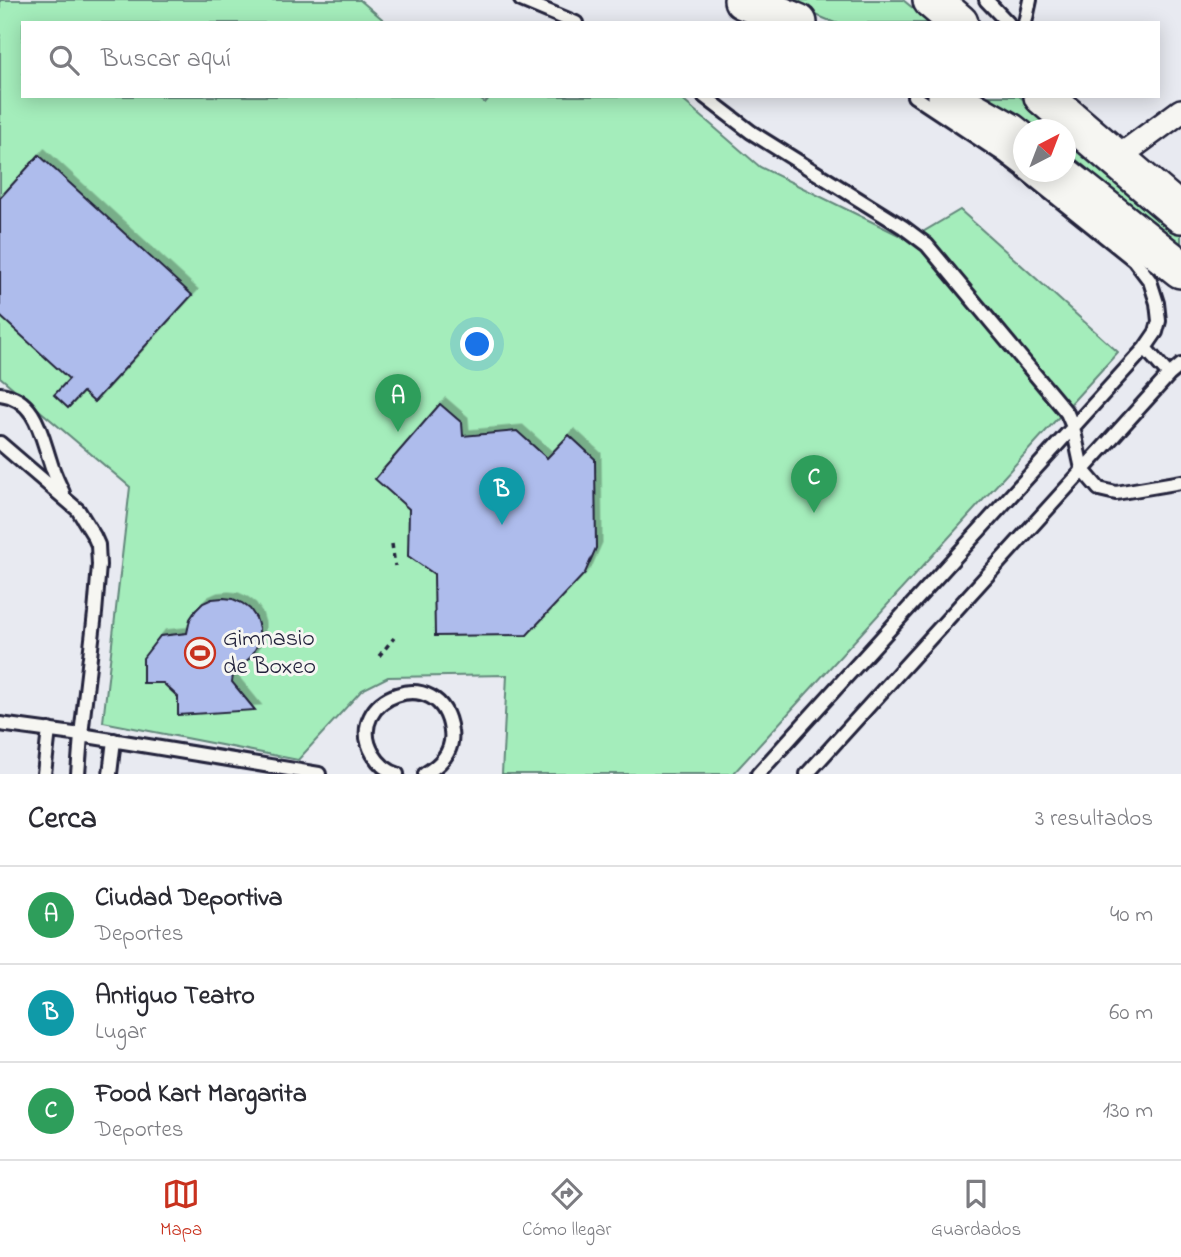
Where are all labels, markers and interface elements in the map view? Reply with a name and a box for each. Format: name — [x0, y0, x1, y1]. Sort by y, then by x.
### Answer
search box — [21, 21, 1160, 98]
icon: search — [45, 41, 83, 79]
text: Buscar aquí — [101, 41, 231, 79]
north arrow — [1013, 119, 1076, 182]
your location — [460, 327, 494, 361]
pin: A — [375, 374, 421, 432]
pin: C — [791, 455, 837, 513]
pin: B — [479, 467, 525, 525]
place label: Gimnasio de Boxeo — [223, 622, 316, 685]
sports icon: Gimnasio de Boxeo — [183, 636, 217, 670]
text: Cerca — [28, 798, 97, 842]
text: 3 resultados — [1035, 803, 1153, 836]
text: Ciudad Deportiva — [95, 880, 282, 918]
text: A — [44, 899, 58, 932]
text: 40 m — [1110, 899, 1153, 932]
text: Deportes — [95, 918, 184, 951]
text: Antiguo Teatro — [95, 978, 255, 1016]
text: B — [43, 997, 59, 1030]
text: 60 m — [1109, 997, 1153, 1030]
text: Lugar — [95, 1016, 147, 1049]
text: Food Kart Margarita — [95, 1076, 307, 1114]
text: C — [45, 1095, 57, 1128]
text: 130 m — [1103, 1095, 1153, 1128]
text: Deportes — [95, 1114, 184, 1147]
tab: Mapa — [160, 1175, 202, 1244]
tab: Cómo llegar — [522, 1175, 611, 1244]
tab: Guardados — [931, 1175, 1021, 1244]

